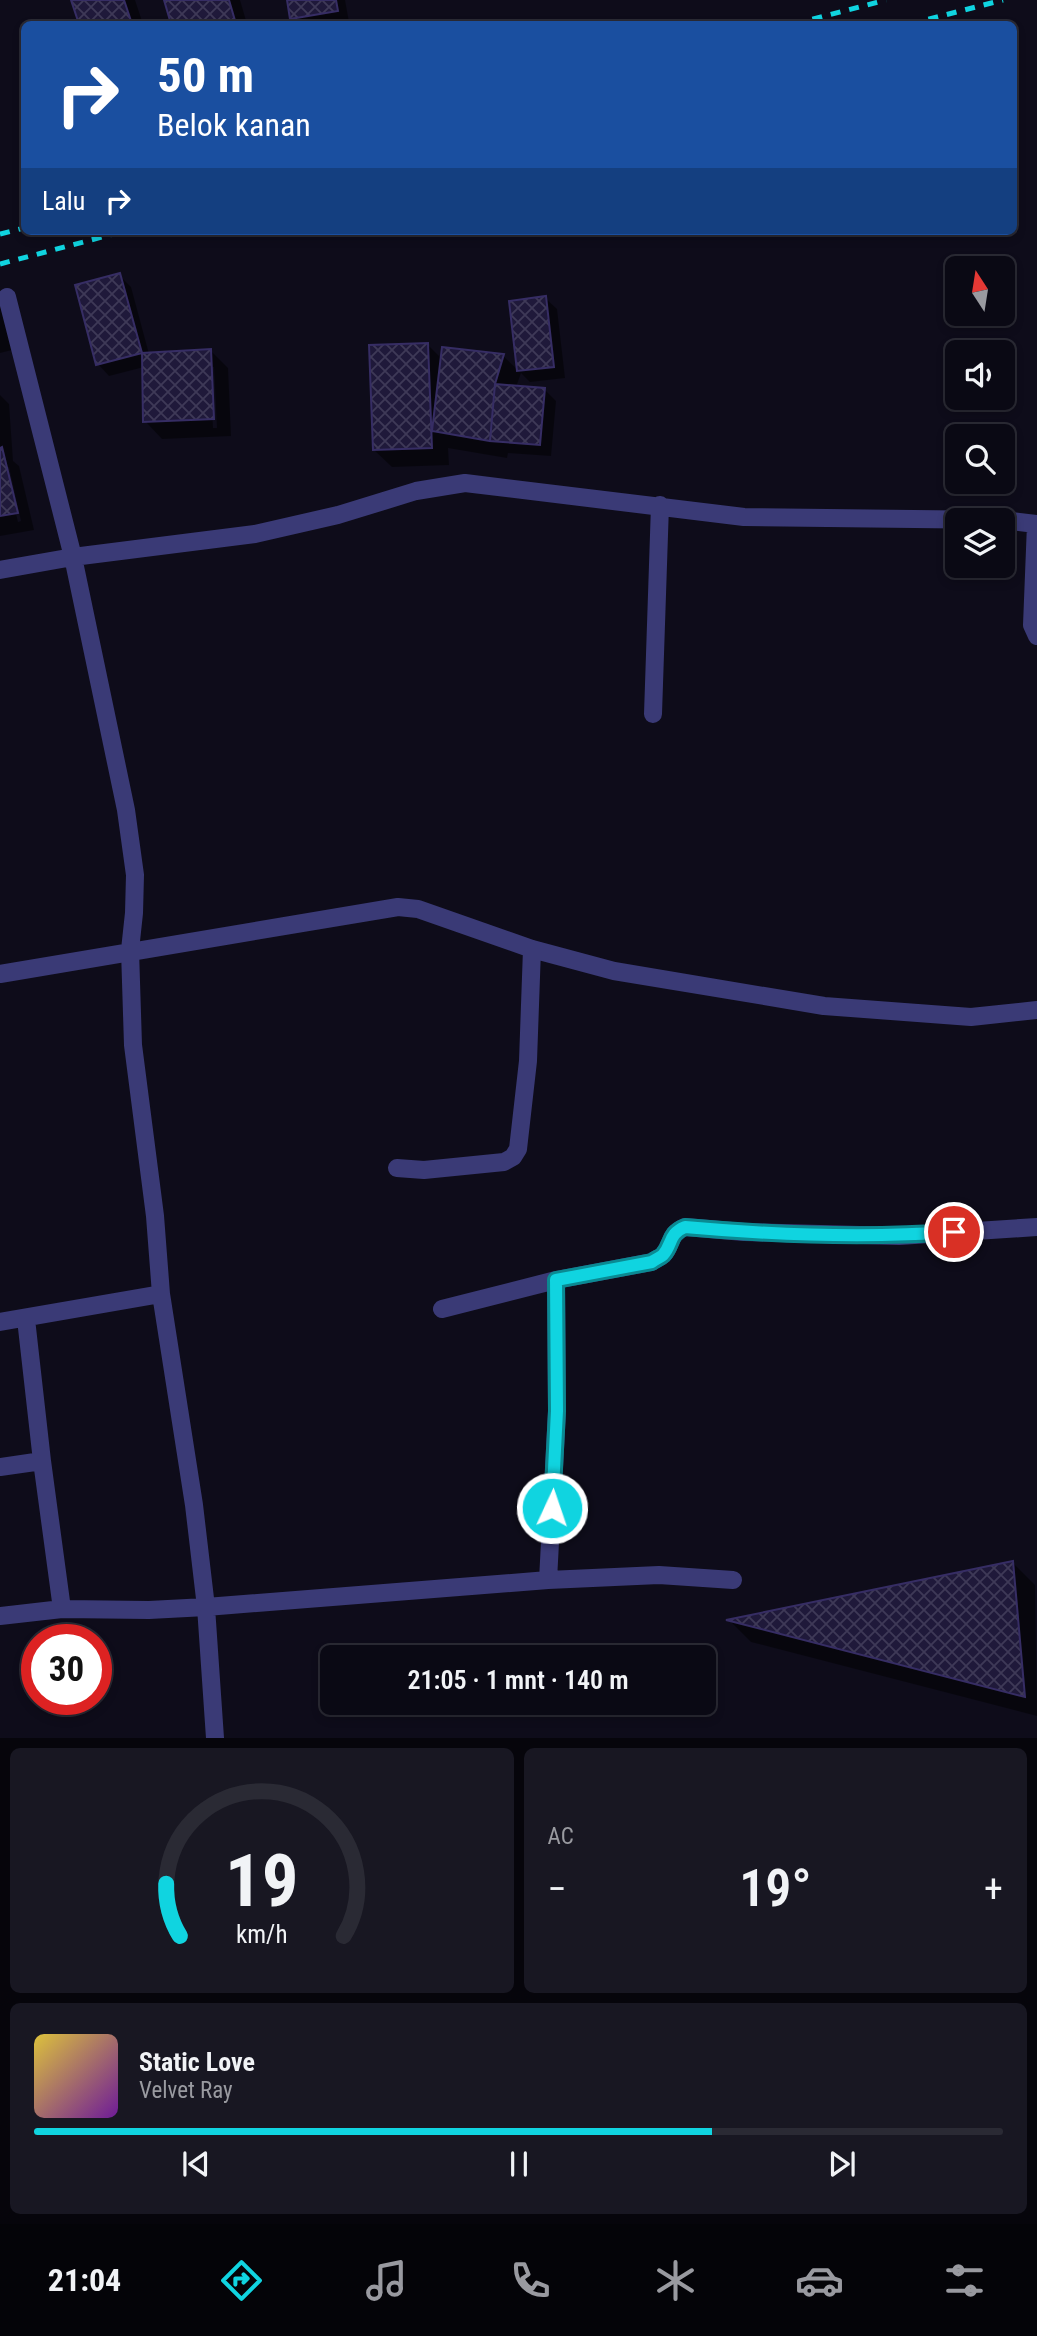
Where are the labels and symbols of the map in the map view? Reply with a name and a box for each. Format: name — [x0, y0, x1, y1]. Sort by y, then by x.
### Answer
north arrow — [945, 256, 1015, 326]
pin — [924, 1202, 984, 1262]
position arrow — [515, 1471, 589, 1545]
speed limit sign: 30 — [21, 1624, 112, 1715]

